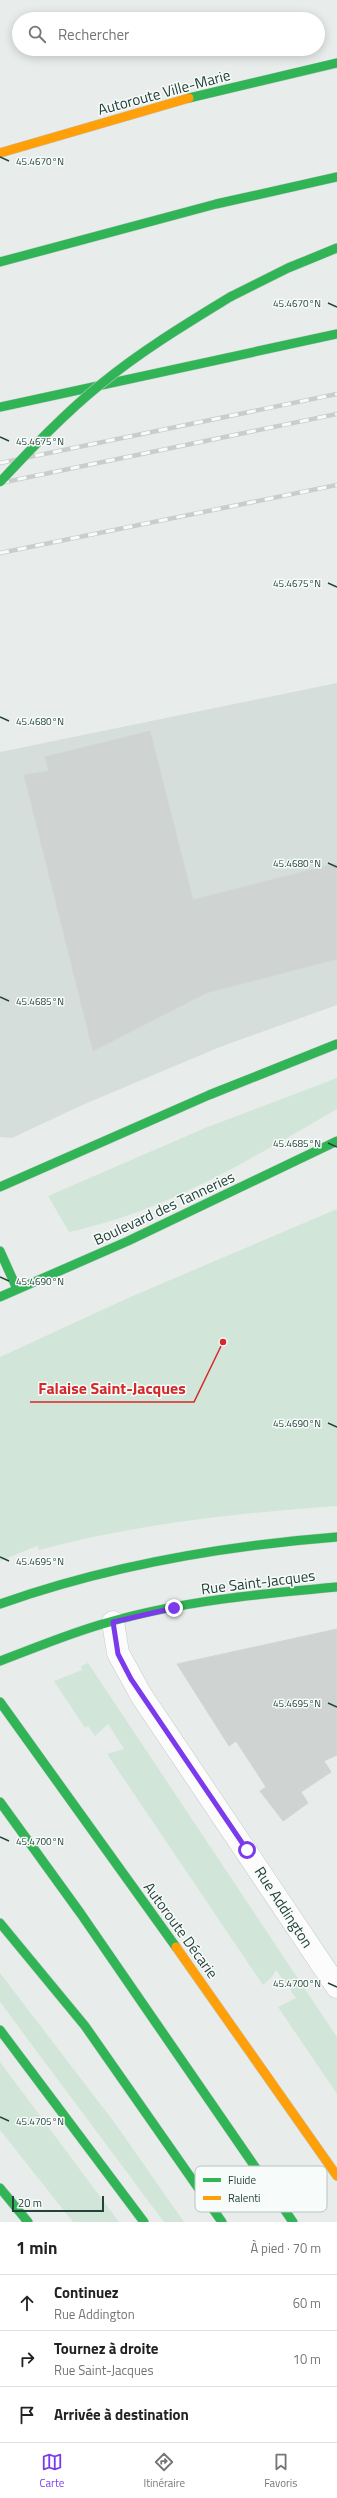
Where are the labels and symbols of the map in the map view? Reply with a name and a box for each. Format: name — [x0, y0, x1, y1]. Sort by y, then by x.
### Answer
street label: Autoroute Ville-Marie — [95, 63, 233, 121]
text: 45.4670°N — [16, 154, 64, 169]
text: 45.4670°N — [273, 296, 321, 311]
text: 45.4675°N — [16, 434, 64, 449]
text: 45.4675°N — [273, 576, 321, 591]
text: 45.4680°N — [16, 714, 64, 729]
text: 45.4680°N — [273, 856, 321, 871]
text: 45.4685°N — [16, 994, 64, 1009]
text: 45.4685°N — [273, 1136, 321, 1151]
street label: Boulevard des Tanneries — [90, 1165, 238, 1251]
text: 45.4690°N — [16, 1274, 64, 1289]
callout: Falaise Saint-Jacques — [30, 1374, 194, 1402]
text: Falaise Saint-Jacques — [38, 1376, 186, 1400]
text: 45.4690°N — [273, 1416, 321, 1431]
text: 45.4695°N — [16, 1554, 64, 1569]
street label: Rue Saint-Jacques — [200, 1564, 316, 1600]
route end — [165, 1599, 183, 1617]
text: 45.4695°N — [273, 1696, 321, 1711]
text: 45.4700°N — [16, 1834, 64, 1849]
route start — [238, 1841, 256, 1859]
street label: Rue Addington — [249, 1862, 319, 1952]
street label: Autoroute Décarie — [138, 1877, 224, 1983]
text: 45.4700°N — [273, 1976, 321, 1991]
text: 45.4705°N — [16, 2114, 64, 2129]
legend — [195, 2166, 327, 2212]
text: Fluide — [228, 2172, 256, 2188]
text: Ralenti — [228, 2190, 261, 2206]
scale bar — [12, 2194, 104, 2213]

